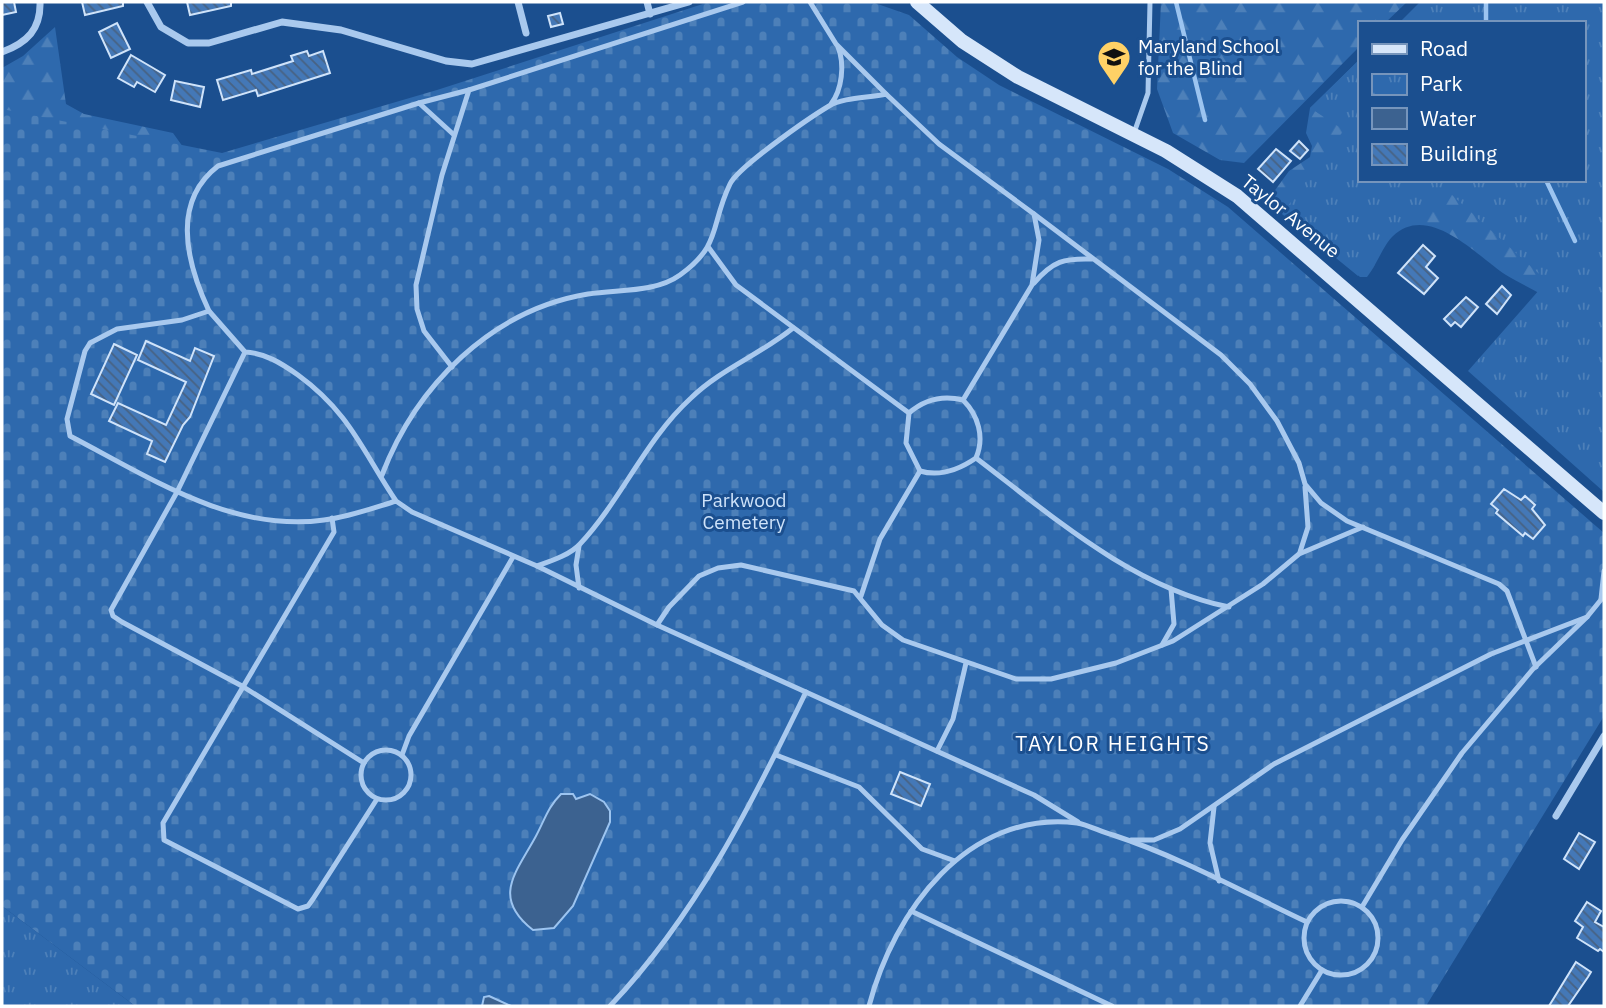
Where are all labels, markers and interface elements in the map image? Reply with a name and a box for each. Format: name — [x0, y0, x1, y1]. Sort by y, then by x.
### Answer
legend — [1358, 21, 1585, 182]
place label: Maryland School for the Blind — [1138, 34, 1280, 80]
text: Road — [1420, 34, 1468, 62]
school or university icon: Maryland School for the Blind — [1095, 38, 1133, 87]
text: Park — [1420, 69, 1463, 97]
text: Water — [1420, 104, 1477, 132]
text: Building — [1420, 139, 1497, 167]
street label: Taylor Avenue — [1237, 169, 1345, 263]
park label: Parkwood Cemetery — [701, 488, 787, 534]
district label: TAYLOR HEIGHTS — [1015, 729, 1211, 757]

